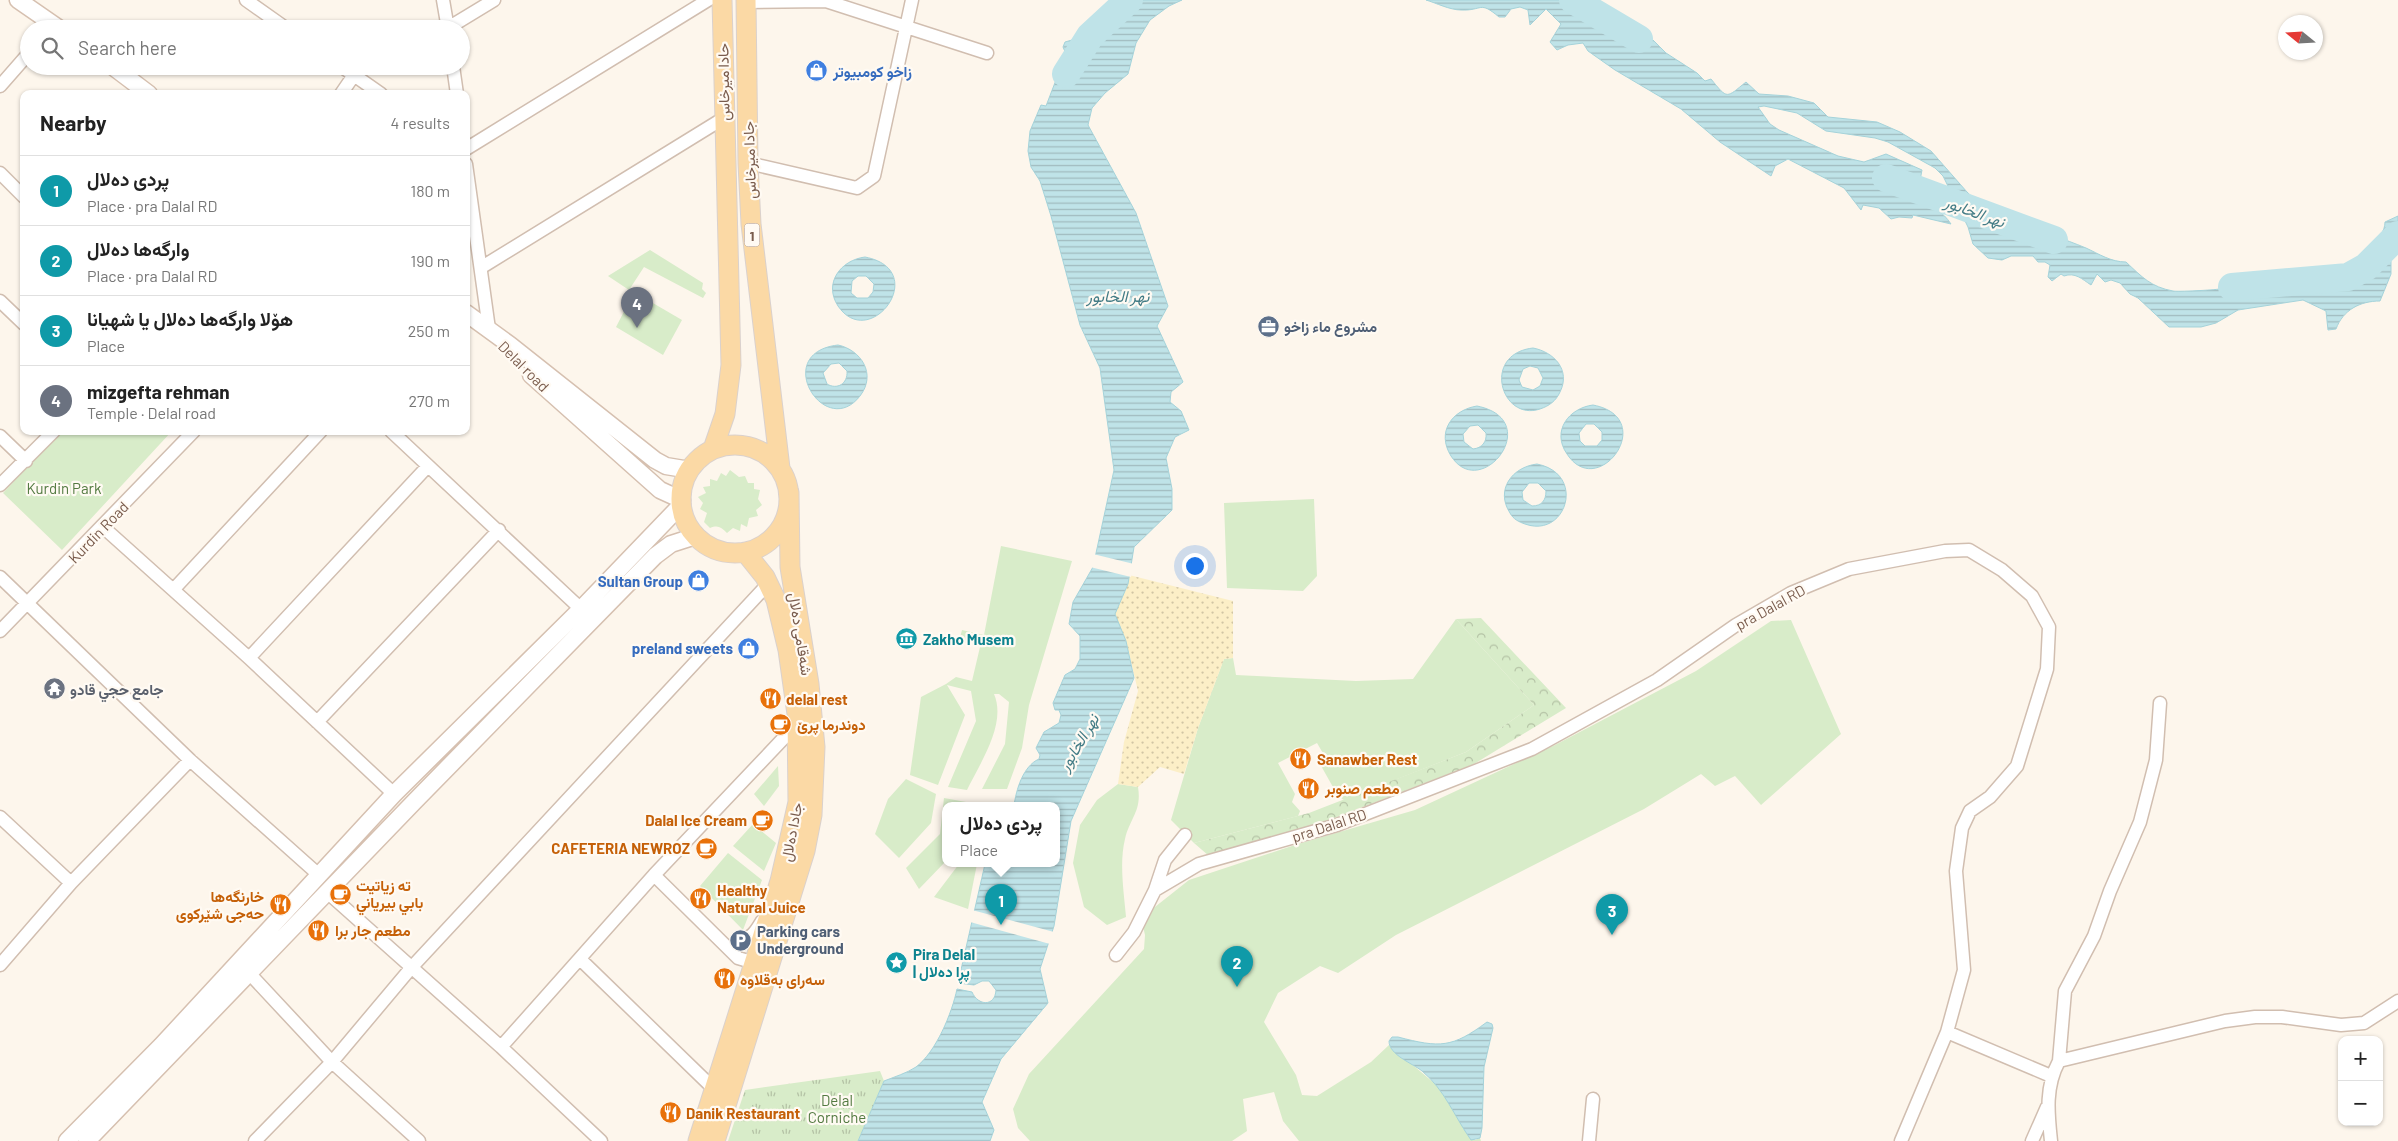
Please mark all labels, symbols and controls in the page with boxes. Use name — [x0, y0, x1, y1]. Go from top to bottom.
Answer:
north arrow — [2278, 15, 2323, 60]
search box — [20, 20, 470, 75]
icon: search — [38, 34, 66, 62]
text: Search here — [78, 36, 177, 59]
street label: حادا ميرخاس — [713, 43, 735, 121]
shop icon: زاخو كومبيوتر — [805, 59, 829, 83]
place label: زاخو كومبيوتر — [832, 62, 912, 81]
text: Nearby — [40, 110, 106, 135]
text: 4 results — [390, 113, 450, 132]
street label: جادا ميرخاس — [739, 121, 761, 199]
text: پردی دەلال — [87, 167, 169, 190]
text: 1 — [53, 181, 59, 200]
text: 180 m — [411, 181, 450, 200]
water label: نهر الخابور — [1941, 191, 2009, 233]
text: Place · pra Dalal RD — [87, 196, 217, 215]
road number: 1 — [744, 224, 760, 246]
text: وارگەها دەلال — [87, 237, 190, 260]
text: 2 — [52, 251, 60, 270]
text: 190 m — [411, 251, 450, 270]
text: Place · pra Dalal RD — [87, 266, 217, 285]
water label: نهر الخابور — [1086, 286, 1151, 307]
pin: 4 — [621, 287, 653, 328]
text: هۆلا وارگەها دەلال یا شهیانا — [87, 307, 293, 330]
office icon: مشروع ماء زاخو — [1256, 314, 1280, 338]
place label: مشروع ماء زاخو — [1284, 317, 1377, 337]
text: 3 — [52, 321, 60, 340]
text: 250 m — [408, 321, 450, 340]
text: Place — [87, 336, 125, 355]
street label: Delal road — [495, 337, 553, 395]
text: mizgefta rehman — [87, 380, 230, 403]
text: 4 — [51, 391, 61, 410]
text: 270 m — [408, 391, 450, 410]
text: Temple · Delal road — [87, 403, 216, 422]
park label: Kurdin Park — [26, 479, 102, 497]
street label: Kurdin Road — [64, 497, 132, 567]
your location — [1182, 553, 1208, 579]
shop icon: Sultan Group — [687, 569, 711, 593]
place label: Sultan Group — [598, 572, 683, 590]
street label: pra Dalal RD — [1732, 580, 1808, 634]
street label: شەقامی دەلال — [784, 591, 816, 677]
museum icon: Zakho Musem — [895, 627, 919, 651]
place label: Zakho Musem — [923, 630, 1014, 648]
shop icon: preland sweets — [737, 636, 761, 660]
place label: preland sweets — [632, 639, 733, 657]
temple icon: جامع حجي قادو — [42, 677, 66, 701]
place label: جامع حجي قادو — [70, 680, 164, 703]
restaurant icon: delal rest — [758, 687, 782, 711]
place label: delal rest — [786, 690, 848, 708]
water label: نهر الخابور — [1053, 709, 1105, 776]
cafe icon: دوندرما پرێ — [769, 712, 793, 736]
place label: دوندرما پرێ — [797, 715, 866, 735]
restaurant icon: Sanawber Rest — [1289, 747, 1313, 771]
place label: Sanawber Rest — [1317, 750, 1418, 768]
restaurant icon: مطعم صنوبر — [1297, 776, 1321, 800]
place label: مطعم صنوبر — [1324, 779, 1400, 799]
street label: جادا دەلال — [776, 801, 807, 863]
popup — [942, 802, 1060, 867]
street label: pra Dalal RD — [1289, 805, 1369, 845]
cafe icon: Dalal Ice Cream — [751, 808, 775, 832]
place label: Dalal Ice Cream — [645, 811, 747, 829]
text: پردی دەلال — [960, 811, 1042, 834]
cafe icon: CAFETERIA NEWROZ — [694, 836, 718, 860]
place label: CAFETERIA NEWROZ — [551, 839, 690, 857]
text: Place — [960, 840, 998, 859]
place label: ته زياتيت بابي بيرياني — [356, 876, 423, 916]
place label: Healthy Natural Juice — [717, 881, 806, 916]
cafe icon: ته زياتيت بابي بيرياني — [328, 882, 352, 906]
pin: 1 — [985, 884, 1017, 925]
place label: خارنگەها حەجى شێركوى — [176, 887, 264, 923]
restaurant icon: Healthy Natural Juice — [689, 887, 713, 911]
restaurant icon: خارنگەها حەجى شێركوى — [268, 893, 292, 917]
pin: 3 — [1596, 894, 1628, 935]
restaurant icon: مطعم جار برا — [307, 918, 331, 942]
place label: مطعم جار برا — [335, 921, 411, 941]
place label: Parking cars Underground — [757, 922, 844, 957]
parking icon: Parking cars Underground — [729, 928, 753, 952]
place label: Pira Delal | پڕا دەلال — [913, 945, 975, 984]
pin: 2 — [1221, 946, 1253, 987]
place icon: Pira Delal | پڕا دەلال — [885, 951, 909, 975]
restaurant icon: سەراى بەقلاوە — [712, 967, 736, 991]
place label: سەراى بەقلاوە — [740, 970, 825, 989]
map controls — [2338, 1036, 2383, 1126]
button: + — [2338, 1036, 2383, 1081]
button: − — [2338, 1081, 2383, 1126]
park label: Delal Corniche — [808, 1091, 866, 1126]
restaurant icon: Danik Restaurant — [658, 1101, 682, 1125]
place label: Danik Restaurant — [686, 1104, 800, 1122]

